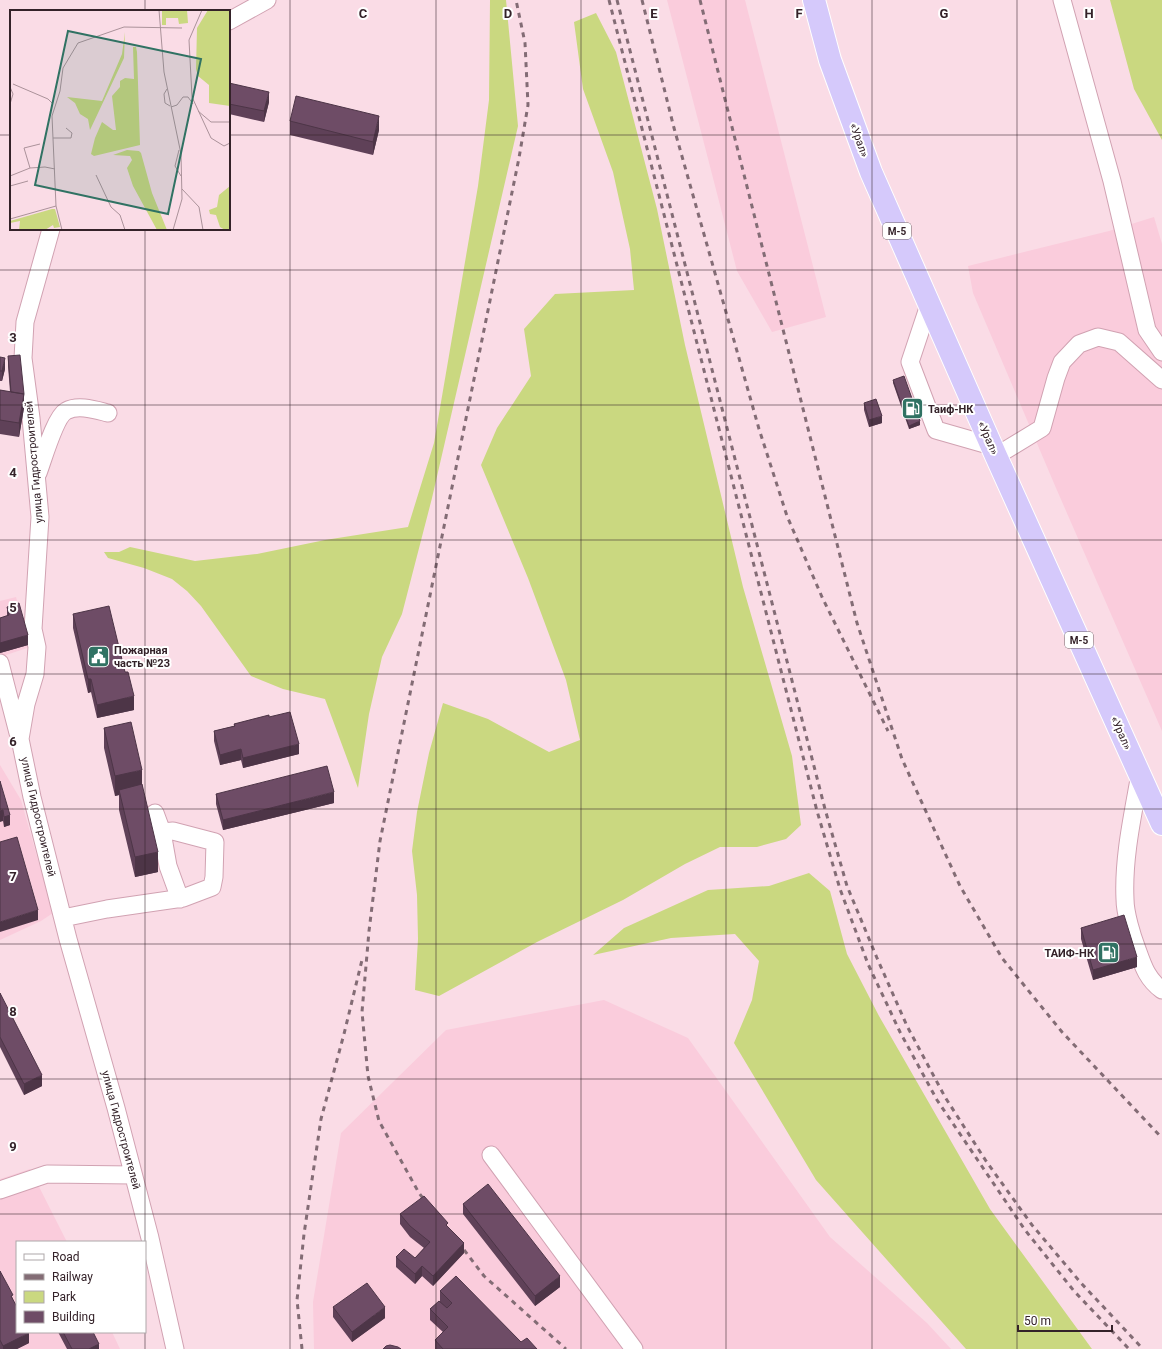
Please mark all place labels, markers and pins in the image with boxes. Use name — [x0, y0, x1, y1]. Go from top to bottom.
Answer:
fuel station icon: Таиф-НК — [900, 396, 926, 422]
place label: Таиф-НК — [928, 403, 974, 416]
public building icon: Пожарная часть №23 — [86, 643, 112, 669]
place label: Пожарная часть №23 — [114, 644, 170, 670]
fuel station icon: ТАИФ-НК — [1096, 940, 1122, 966]
place label: ТАИФ-НК — [1044, 947, 1095, 960]

